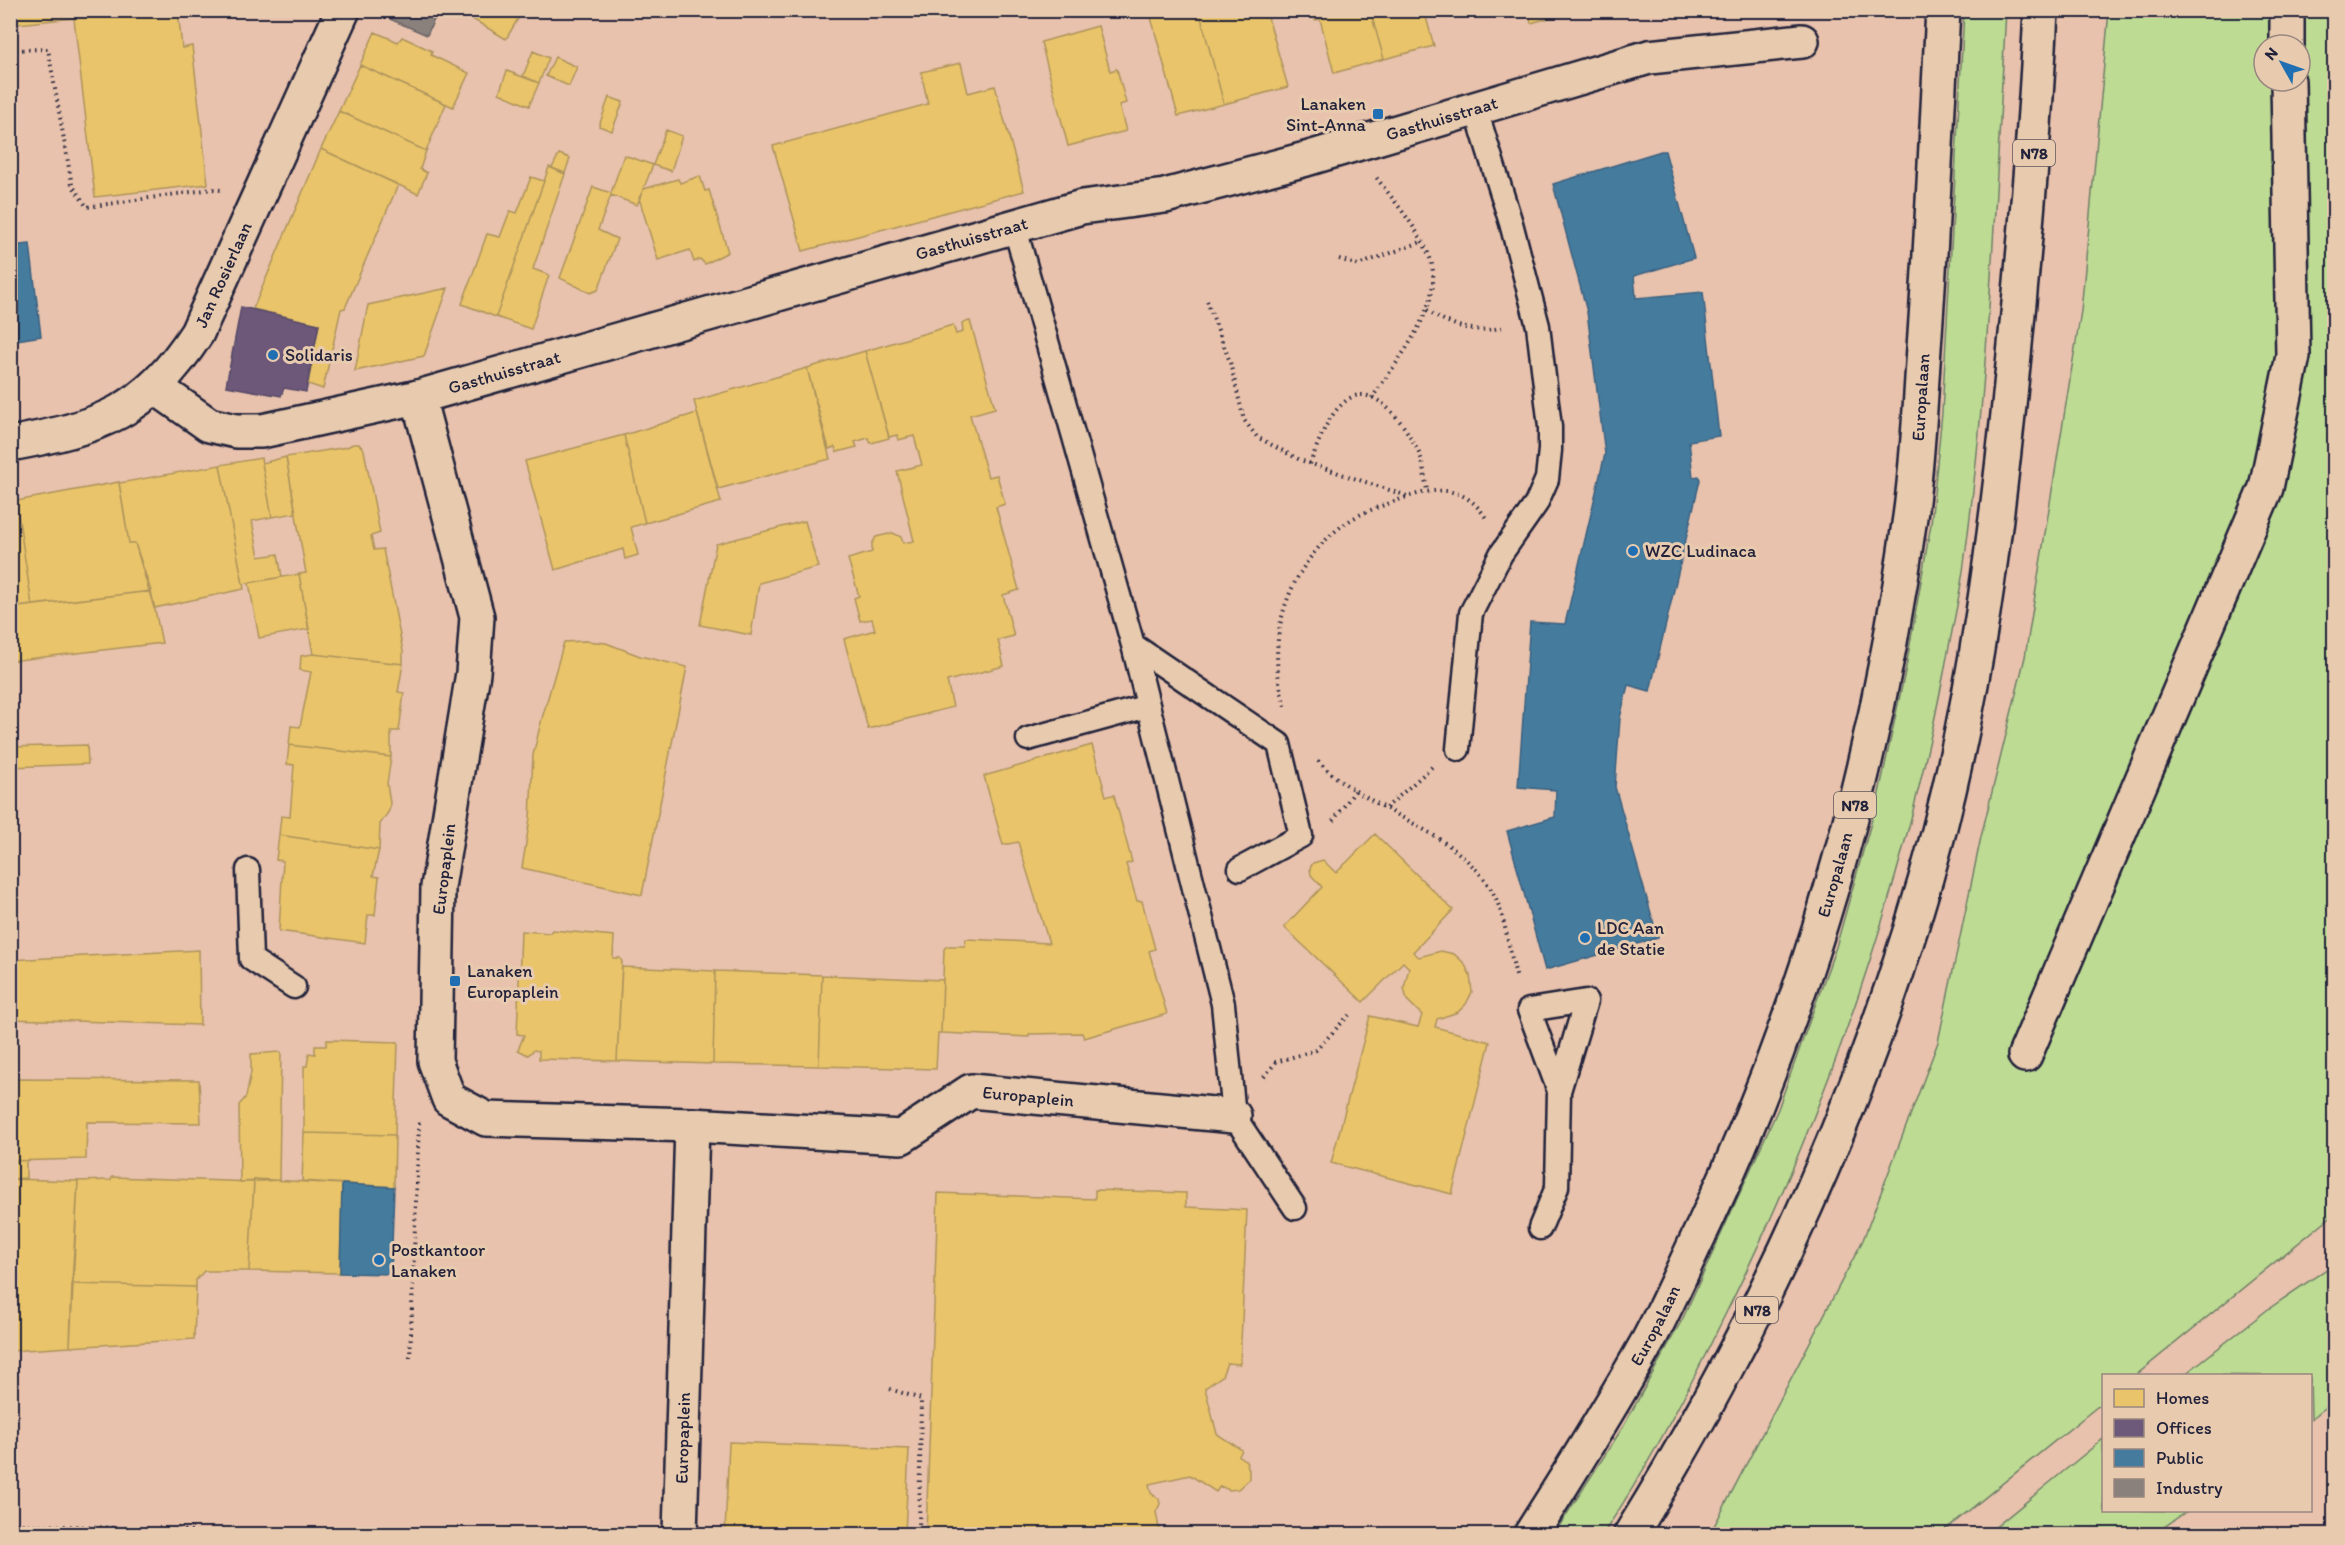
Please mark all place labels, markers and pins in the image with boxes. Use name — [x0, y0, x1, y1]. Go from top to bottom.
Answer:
place label: Lanaken Sint-Anna — [1286, 93, 1367, 136]
marker: Lanaken Sint-Anna — [1371, 107, 1385, 121]
place label: Solidaris — [285, 344, 353, 366]
marker: Solidaris — [266, 348, 280, 362]
place label: WZC Ludinaca — [1645, 540, 1757, 562]
marker: WZC Ludinaca — [1626, 544, 1640, 558]
place label: LDC Aan de Statie — [1597, 917, 1665, 960]
marker: LDC Aan de Statie — [1578, 931, 1592, 945]
place label: Lanaken Europaplein — [467, 960, 559, 1003]
marker: Lanaken Europaplein — [448, 974, 462, 988]
place label: Postkantoor Lanaken — [391, 1239, 486, 1282]
marker: Postkantoor Lanaken — [372, 1253, 386, 1267]

